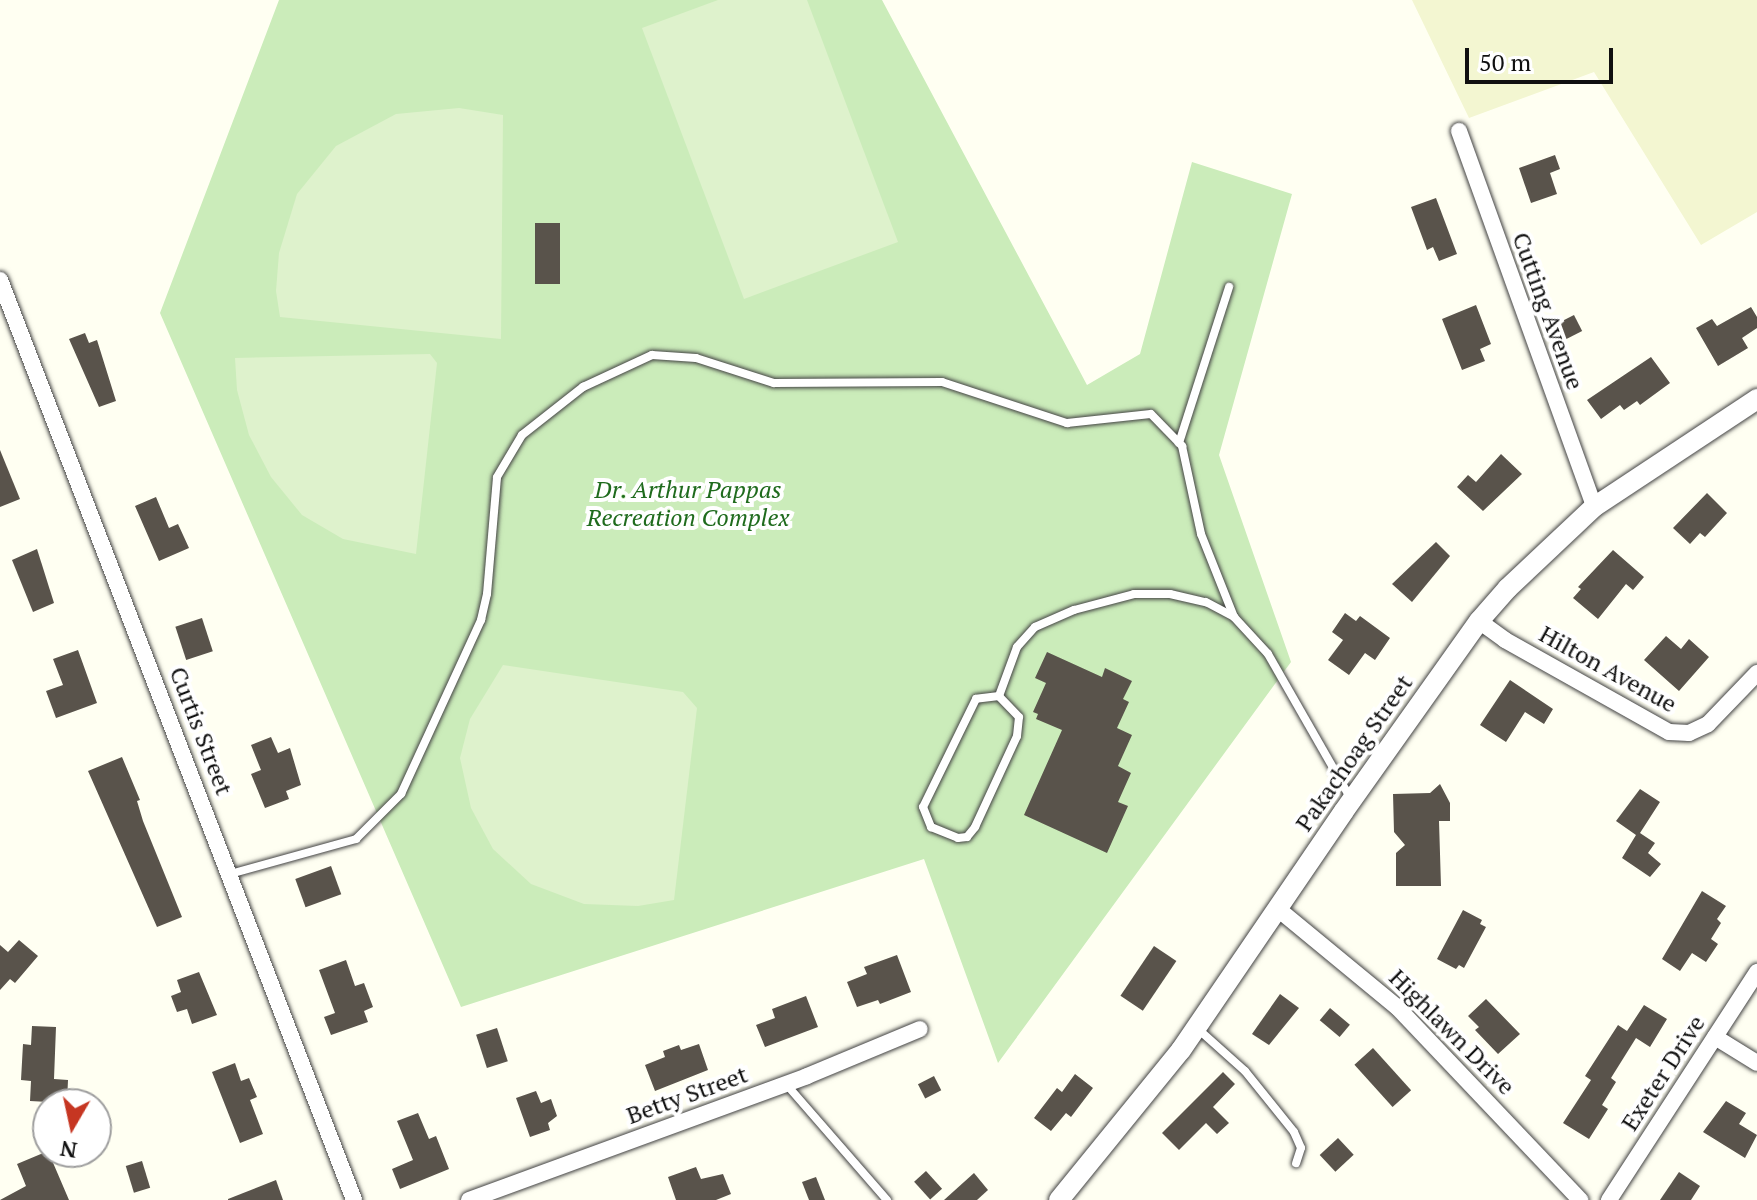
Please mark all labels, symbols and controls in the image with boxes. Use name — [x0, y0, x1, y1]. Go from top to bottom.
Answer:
scale bar — [1469, 32, 1617, 82]
text: 50 m — [1479, 46, 1531, 78]
street label: Cutting Avenue — [1506, 228, 1590, 394]
park label: Dr. Arthur Pappas Recreation Complex — [587, 476, 789, 532]
street label: Hilton Avenue — [1534, 619, 1682, 719]
street label: Curtis Street — [163, 663, 239, 799]
street label: Pakachoag Street — [1289, 669, 1419, 837]
street label: Highlawn Drive — [1383, 963, 1521, 1101]
street label: Exeter Drive — [1615, 1010, 1711, 1136]
street label: Betty Street — [623, 1060, 751, 1130]
north arrow — [32, 1088, 112, 1168]
text: N — [58, 1135, 79, 1166]

